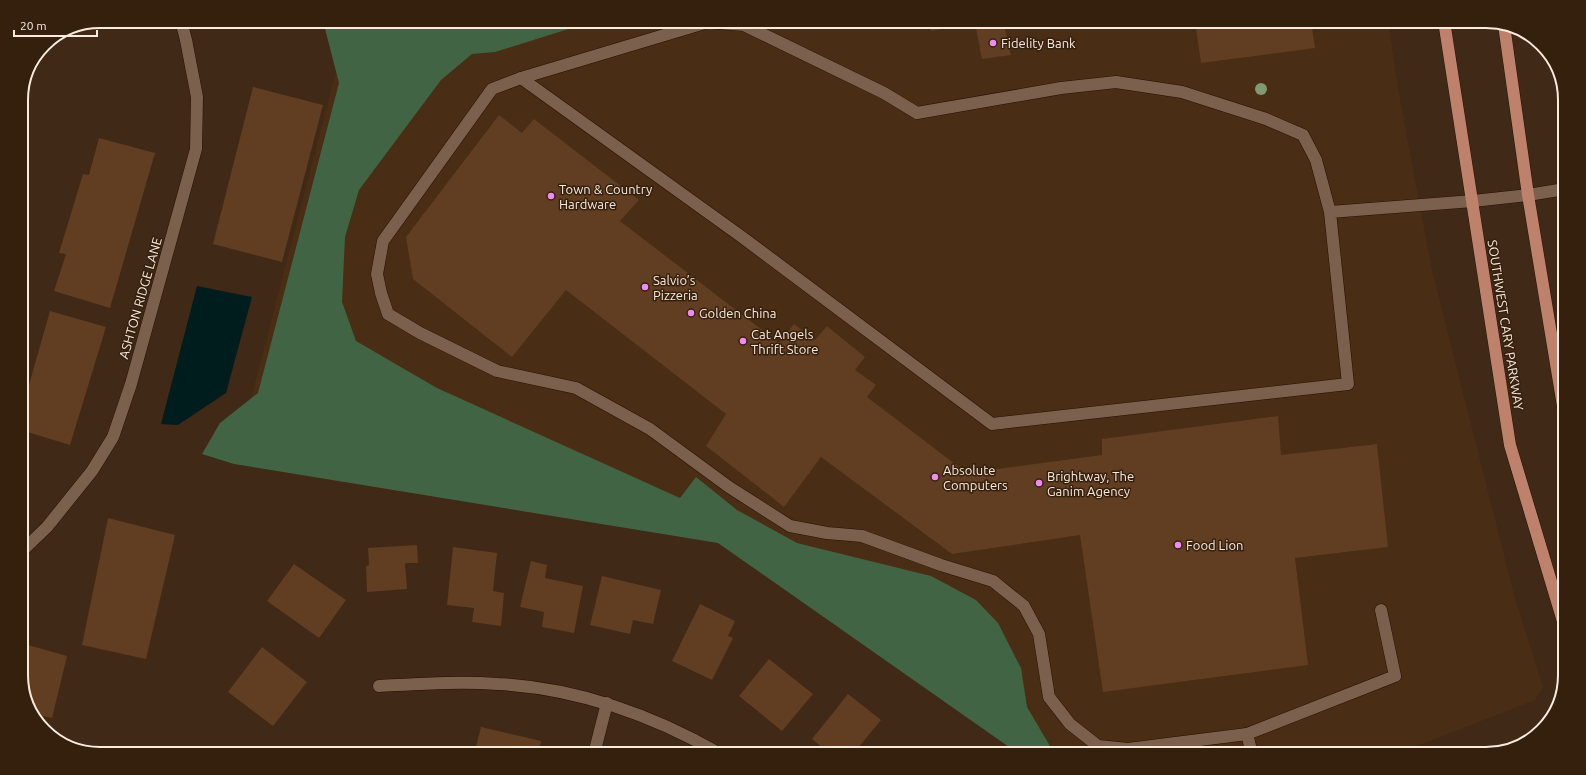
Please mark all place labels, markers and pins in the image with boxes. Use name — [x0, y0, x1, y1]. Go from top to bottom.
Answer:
place label: Fidelity Bank — [1001, 36, 1076, 50]
marker: Fidelity Bank — [988, 38, 998, 48]
place label: Town & Country Hardware — [559, 182, 652, 211]
marker: Town & Country Hardware — [546, 191, 556, 201]
place label: Salvio’s Pizzeria — [653, 273, 698, 302]
marker: Salvio’s Pizzeria — [640, 282, 650, 292]
place label: Golden China — [699, 306, 776, 320]
marker: Golden China — [686, 308, 696, 318]
place label: Cat Angels Thrift Store — [751, 327, 818, 356]
marker: Cat Angels Thrift Store — [738, 336, 748, 346]
place label: Absolute Computers — [943, 463, 1008, 492]
place label: Brightway, The Ganim Agency — [1047, 469, 1134, 498]
marker: Absolute Computers — [930, 472, 940, 482]
marker: Brightway, The Ganim Agency — [1034, 478, 1044, 488]
place label: Food Lion — [1186, 538, 1243, 552]
marker: Food Lion — [1173, 540, 1183, 550]

